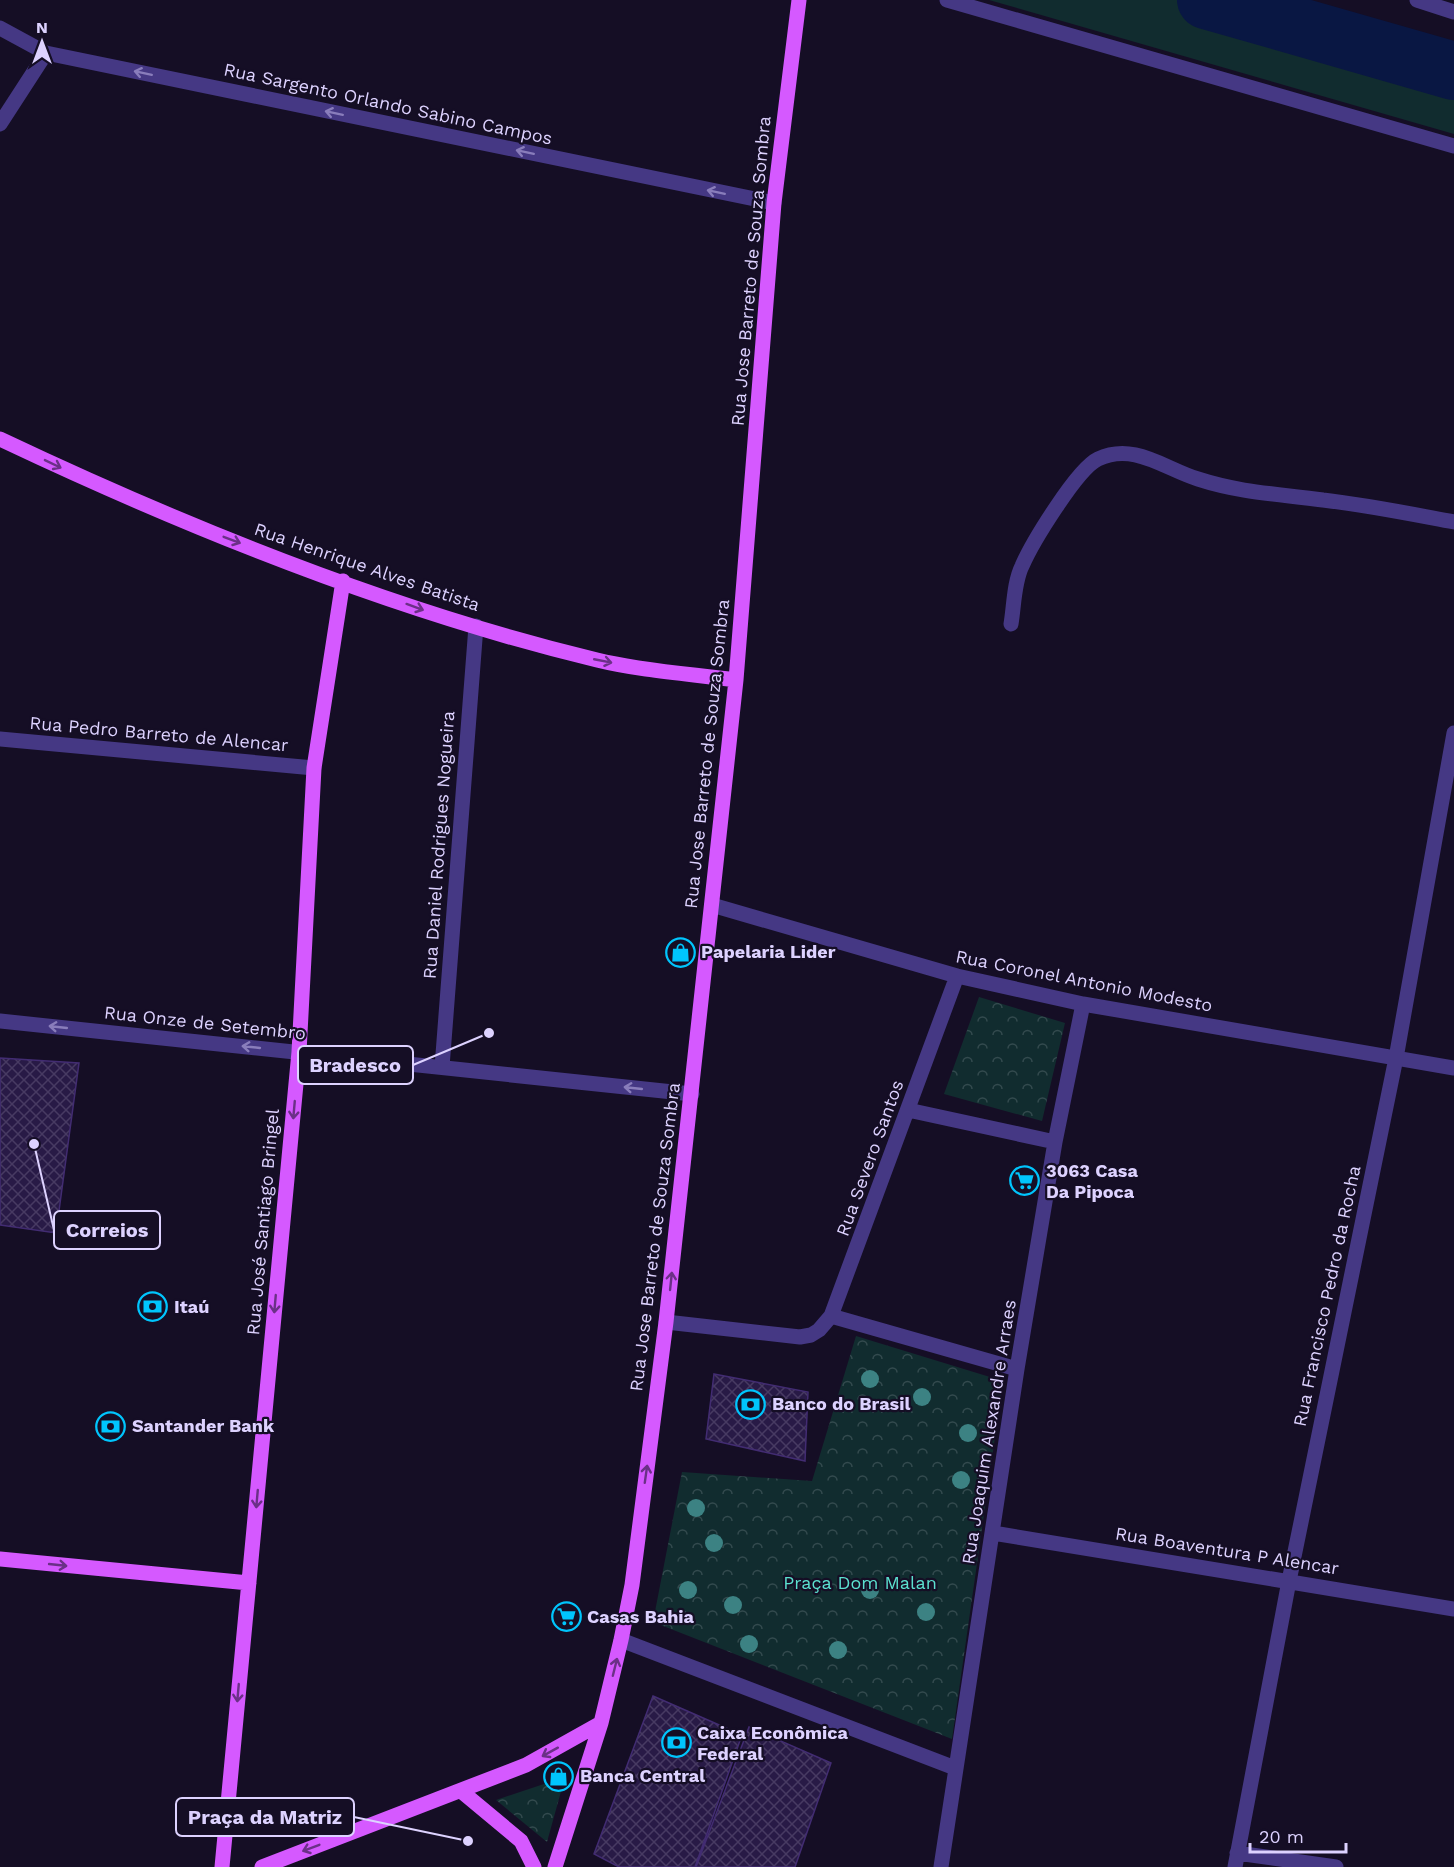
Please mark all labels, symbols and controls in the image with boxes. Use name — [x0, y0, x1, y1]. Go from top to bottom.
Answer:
north arrow — [12, 12, 72, 72]
text: N — [36, 18, 48, 37]
street label: Rua Sargento Orlando Sabino Campos — [222, 58, 554, 149]
one-way arrow — [134, 67, 153, 79]
one-way arrow — [325, 107, 345, 118]
street label: Rua Jose Barreto de Souza Sombra — [726, 115, 775, 427]
one-way arrow — [516, 146, 536, 157]
one-way arrow — [707, 185, 726, 197]
one-way arrow — [43, 458, 61, 470]
street label: Rua Henrique Alves Batista — [252, 518, 483, 615]
one-way arrow — [222, 535, 241, 546]
street label: Rua Jose Barreto de Souza Sombra — [680, 598, 733, 910]
one-way arrow — [405, 603, 424, 614]
one-way arrow — [592, 656, 612, 667]
street label: Rua Daniel Rodrigues Nogueira — [419, 710, 458, 980]
street label: Rua Pedro Barreto de Alencar — [29, 712, 289, 755]
shop icon: Papelaria Lider — [664, 936, 696, 968]
place label: Papelaria Lider — [701, 941, 836, 962]
street label: Rua Coronel Antonio Modesto — [954, 945, 1214, 1016]
street label: Rua Onze de Setembro — [103, 1001, 307, 1044]
one-way arrow — [48, 1021, 68, 1032]
one-way arrow — [242, 1041, 262, 1052]
callout: Bradesco — [298, 1046, 413, 1084]
text: Bradesco — [309, 1053, 401, 1077]
street label: Rua Severo Santos — [832, 1077, 908, 1239]
street label: Rua Jose Barreto de Souza Sombra — [625, 1081, 684, 1393]
one-way arrow — [624, 1082, 644, 1093]
one-way arrow — [288, 1100, 299, 1120]
street label: Rua José Santiago Bringel — [242, 1107, 283, 1336]
place label: 3063 Casa Da Pipoca — [1046, 1160, 1138, 1202]
street label: Rua Francisco Pedro da Rocha — [1289, 1163, 1364, 1428]
supermarket icon: 3063 Casa Da Pipoca — [1009, 1165, 1041, 1197]
callout: Correios — [54, 1211, 160, 1249]
text: Correios — [66, 1218, 149, 1242]
one-way arrow — [666, 1271, 677, 1291]
bank icon: Itaú — [137, 1291, 169, 1323]
one-way arrow — [269, 1294, 280, 1314]
place label: Itaú — [174, 1296, 209, 1317]
street label: Rua Joaquim Alexandre Arraes — [957, 1298, 1020, 1566]
bank icon: Banco do Brasil — [735, 1388, 767, 1420]
place label: Banco do Brasil — [772, 1393, 910, 1414]
bank icon: Santander Bank — [95, 1410, 127, 1442]
place label: Santander Bank — [132, 1415, 275, 1436]
one-way arrow — [641, 1465, 652, 1485]
one-way arrow — [251, 1488, 262, 1508]
street label: Rua Boaventura P Alencar — [1114, 1522, 1340, 1579]
one-way arrow — [48, 1560, 68, 1571]
park label: Praça Dom Malan — [783, 1572, 937, 1593]
supermarket icon: Casas Bahia — [550, 1601, 582, 1633]
place label: Casas Bahia — [587, 1606, 695, 1627]
one-way arrow — [609, 1657, 621, 1676]
one-way arrow — [232, 1682, 243, 1702]
place label: Caixa Econômica Federal — [697, 1722, 848, 1764]
bank icon: Caixa Econômica Federal — [660, 1727, 692, 1759]
one-way arrow — [542, 1746, 559, 1758]
shop icon: Banca Central — [543, 1760, 575, 1792]
place label: Banca Central — [580, 1765, 705, 1786]
callout: Praça da Matriz — [176, 1798, 354, 1836]
text: Praça da Matriz — [188, 1805, 342, 1829]
scale bar — [1250, 1816, 1346, 1854]
text: 20 m — [1259, 1826, 1304, 1847]
one-way arrow — [302, 1844, 321, 1855]

